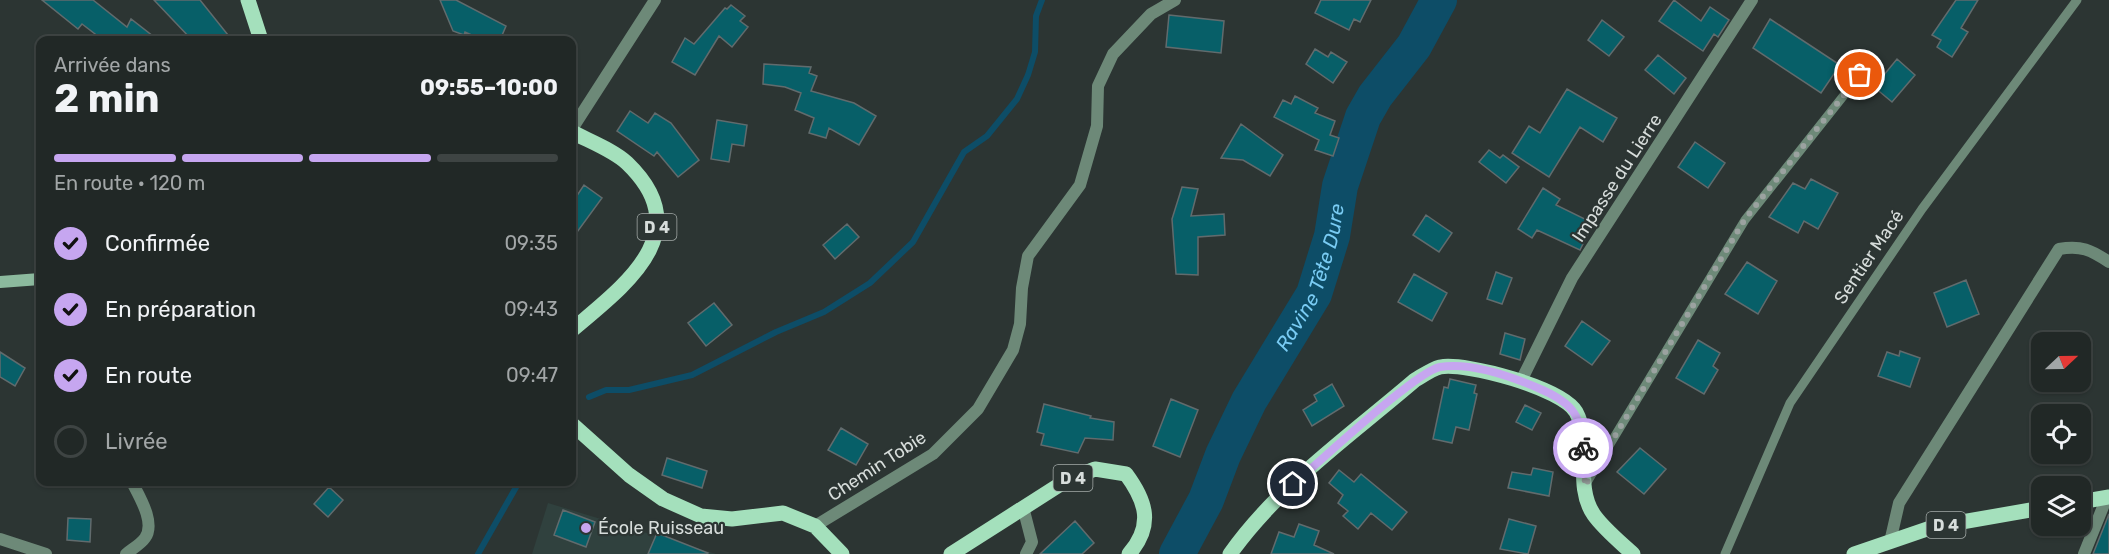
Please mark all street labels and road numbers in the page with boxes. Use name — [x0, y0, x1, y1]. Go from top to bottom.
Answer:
street label: Impasse du Lierre — [1567, 110, 1667, 246]
street label: Sentier Macé — [1830, 206, 1908, 308]
road number: D 4 — [638, 214, 676, 240]
street label: Chemin Tobie — [824, 426, 930, 506]
road number: D 4 — [1054, 465, 1092, 491]
road number: D 4 — [1926, 512, 1966, 538]

